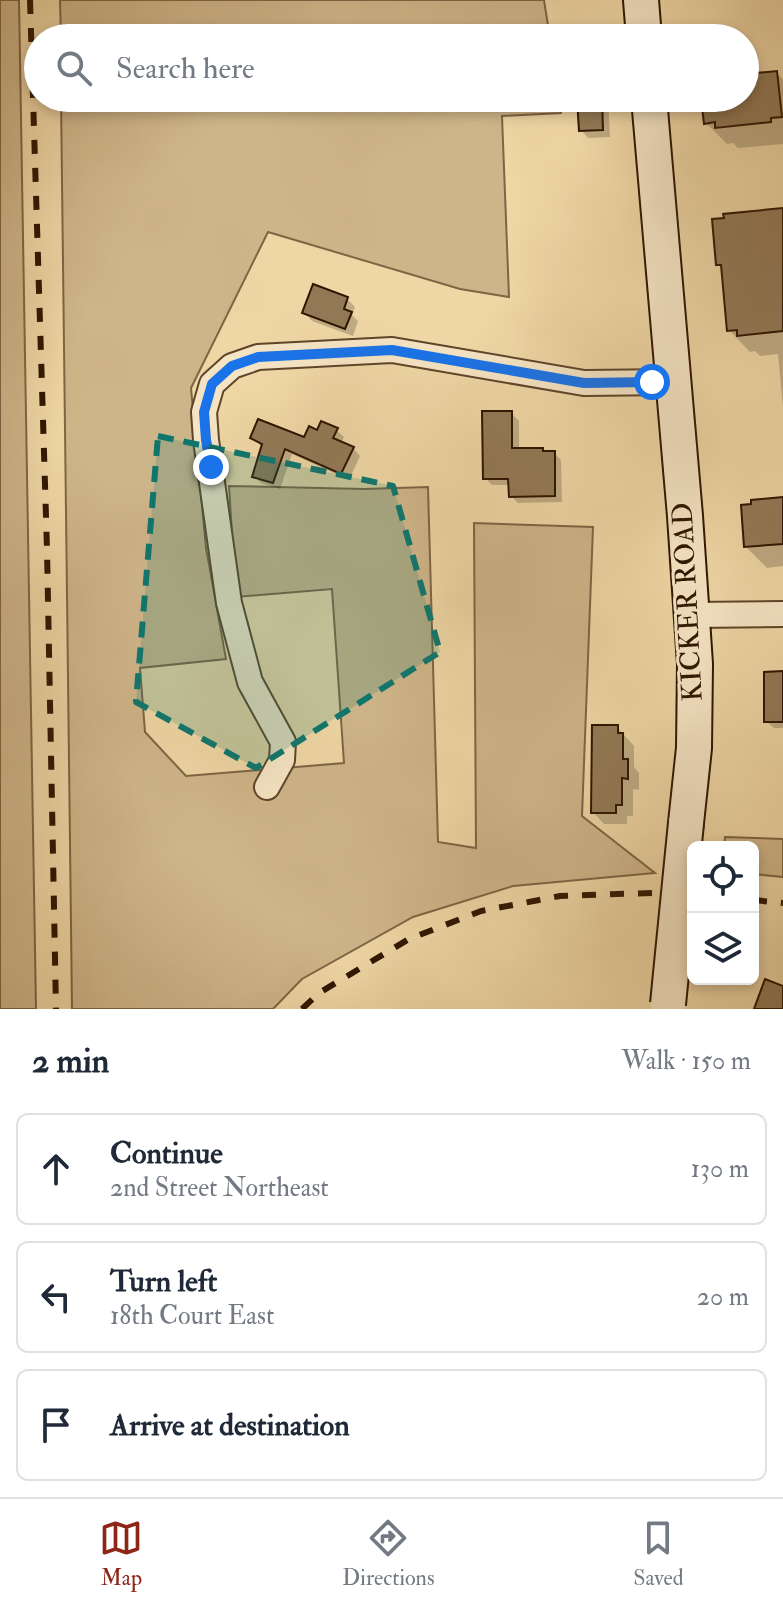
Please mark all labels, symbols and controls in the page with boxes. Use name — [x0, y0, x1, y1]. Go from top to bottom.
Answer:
search box — [24, 24, 759, 112]
icon: search — [52, 46, 96, 90]
text: Search here — [116, 50, 255, 87]
route start — [634, 364, 670, 400]
route end — [193, 449, 229, 485]
street label: KICKER ROAD — [665, 502, 711, 702]
map controls — [687, 841, 759, 985]
button: locate — [687, 841, 759, 913]
button: layers — [687, 913, 759, 985]
text: 2 min — [32, 1040, 109, 1083]
text: Walk · 150 m — [622, 1045, 751, 1077]
text: Continue — [110, 1135, 223, 1172]
icon: ahead — [34, 1147, 78, 1191]
text: 130 m — [691, 1153, 749, 1185]
text: 2nd Street Northeast — [110, 1172, 329, 1204]
text: Turn left — [110, 1263, 217, 1300]
icon: left — [34, 1275, 78, 1319]
text: 20 m — [697, 1281, 749, 1313]
text: 18th Court East — [110, 1300, 274, 1332]
icon: arrive — [34, 1403, 78, 1447]
text: Arrive at destination — [110, 1407, 350, 1444]
tab: Map — [99, 1516, 143, 1592]
tab: Directions — [342, 1516, 435, 1592]
tab: Saved — [633, 1516, 684, 1592]

